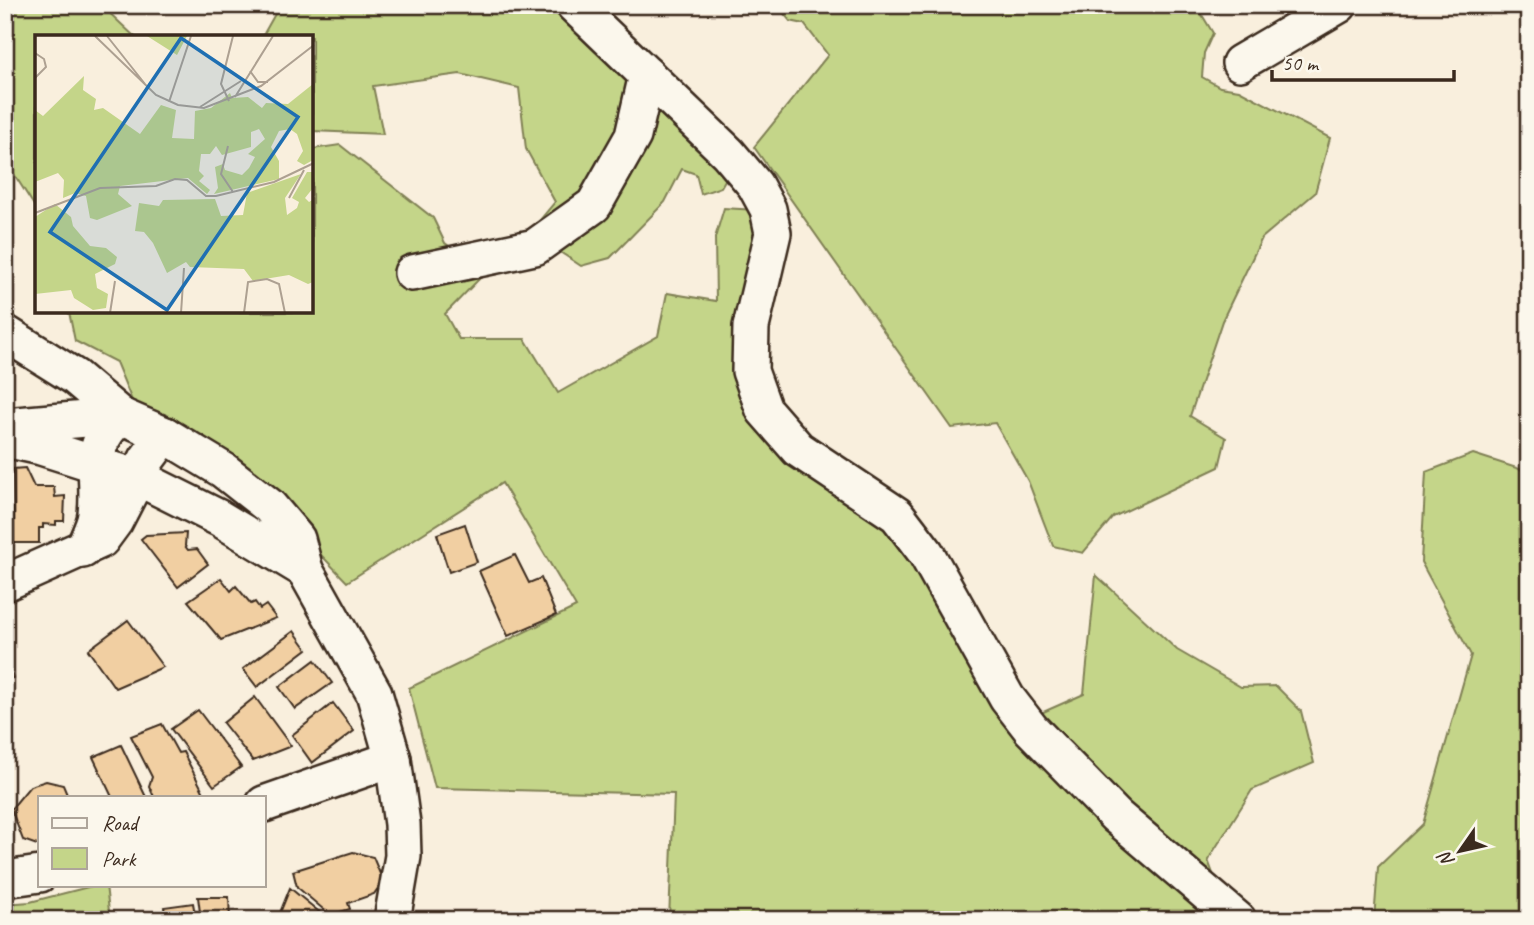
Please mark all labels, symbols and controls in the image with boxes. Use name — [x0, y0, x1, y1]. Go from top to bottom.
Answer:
inset map — [35, 35, 313, 313]
scale bar — [1272, 38, 1454, 82]
text: 50 m — [1282, 50, 1320, 76]
legend — [38, 796, 266, 886]
text: Road — [102, 810, 141, 836]
north arrow — [1426, 816, 1496, 886]
text: Park — [102, 846, 137, 872]
text: N — [1432, 846, 1460, 872]

